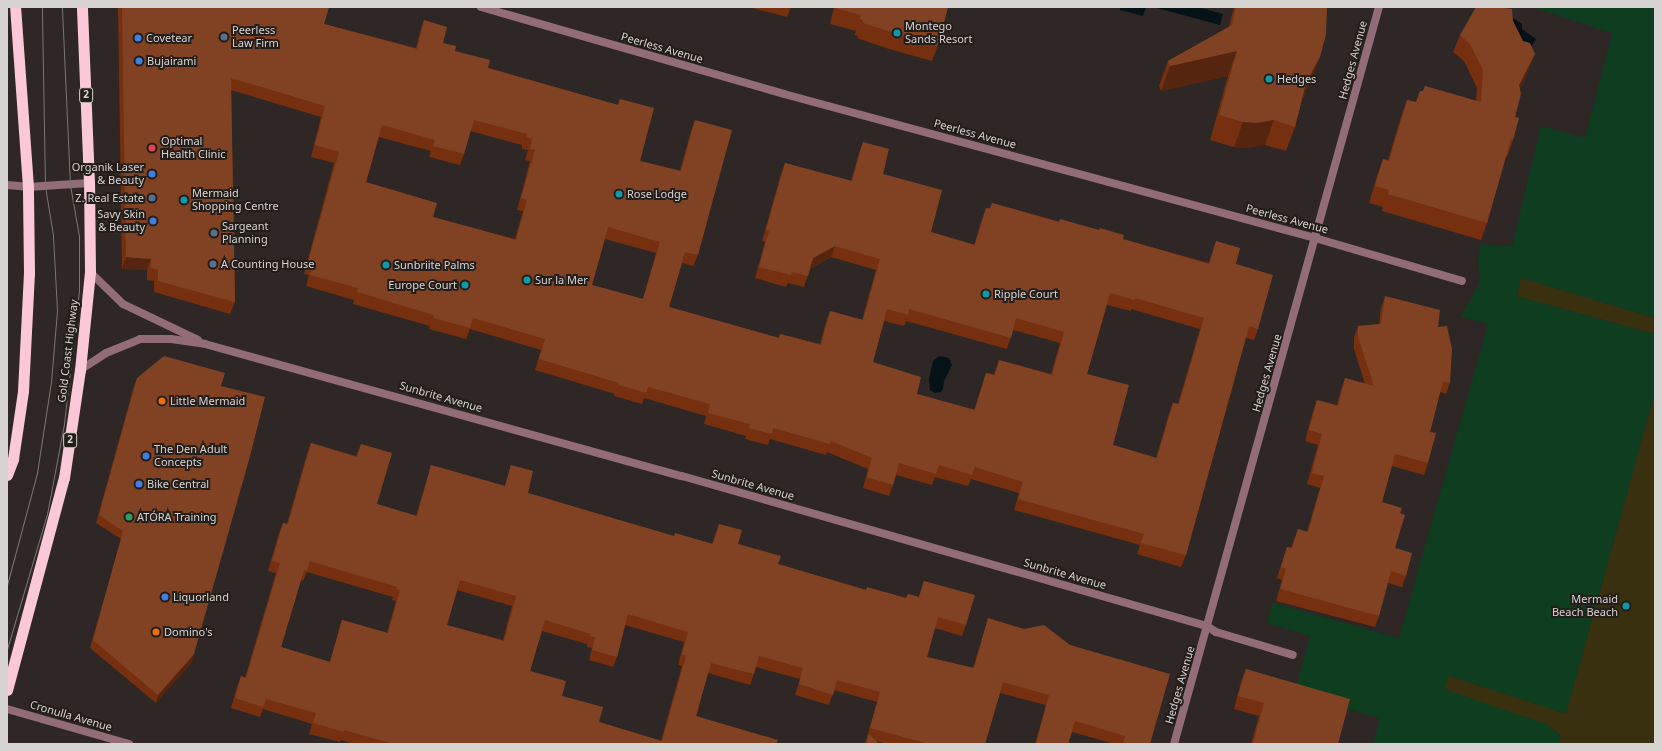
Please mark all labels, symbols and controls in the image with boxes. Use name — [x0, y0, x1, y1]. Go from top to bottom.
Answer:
street label: Hedges Avenue — [1336, 19, 1370, 101]
place label: Montego Sands Resort — [905, 20, 972, 46]
place label: Peerless Law Firm — [232, 24, 279, 50]
marker: Montego Sands Resort — [892, 28, 902, 38]
street label: Peerless Avenue — [619, 30, 705, 66]
place label: Covetear — [146, 31, 192, 45]
marker: Peerless Law Firm — [219, 32, 229, 42]
marker: Covetear — [133, 33, 143, 43]
place label: Bujairami — [147, 54, 196, 68]
marker: Bujairami — [134, 56, 144, 66]
place label: Hedges — [1277, 72, 1316, 86]
marker: Hedges — [1264, 74, 1274, 84]
road number: 2 — [79, 87, 93, 103]
street label: Peerless Avenue — [932, 117, 1018, 151]
place label: Optimal Health Clinic — [161, 135, 226, 161]
marker: Optimal Health Clinic — [146, 142, 158, 154]
place label: Organik Laser & Beauty — [72, 161, 144, 187]
marker: Organik Laser & Beauty — [147, 169, 157, 179]
place label: Mermaid Shopping Centre — [192, 187, 279, 213]
place label: Rose Lodge — [627, 187, 687, 201]
marker: Rose Lodge — [614, 189, 624, 199]
place label: Z. Real Estate — [75, 191, 144, 205]
marker: Z. Real Estate — [147, 193, 157, 203]
marker: Mermaid Shopping Centre — [179, 195, 189, 205]
street label: Peerless Avenue — [1244, 202, 1330, 236]
place label: Savy Skin & Beauty — [97, 208, 145, 234]
marker: Savy Skin & Beauty — [148, 216, 158, 226]
place label: Sargeant Planning — [222, 220, 269, 246]
marker: Sargeant Planning — [209, 228, 219, 238]
place label: A Counting House — [221, 257, 314, 271]
place label: Sunbriite Palms — [394, 258, 475, 272]
marker: A Counting House — [208, 259, 218, 269]
marker: Sunbriite Palms — [381, 260, 391, 270]
place label: Sur la Mer — [535, 273, 588, 287]
marker: Sur la Mer — [522, 275, 532, 285]
place label: Europe Court — [388, 278, 457, 292]
marker: Europe Court — [460, 280, 470, 290]
place label: Ripple Court — [994, 287, 1058, 301]
marker: Ripple Court — [981, 289, 991, 299]
street label: Gold Coast Highway — [55, 299, 81, 403]
street label: Hedges Avenue — [1250, 332, 1284, 414]
street label: Sunbrite Avenue — [398, 379, 484, 415]
place label: Little Mermaid — [170, 394, 245, 408]
marker: Little Mermaid — [157, 396, 167, 406]
road number: 2 — [63, 432, 77, 448]
place label: The Den Adult Concepts — [154, 443, 227, 469]
marker: The Den Adult Concepts — [141, 451, 151, 461]
street label: Sunbrite Avenue — [710, 467, 796, 503]
place label: Bike Central — [147, 477, 209, 491]
marker: Bike Central — [134, 479, 144, 489]
place label: ATÓRA Training — [137, 510, 217, 524]
marker: ATÓRA Training — [124, 512, 134, 522]
street label: Sunbrite Avenue — [1022, 556, 1108, 592]
place label: Liquorland — [173, 590, 229, 604]
marker: Liquorland — [160, 592, 170, 602]
place label: Mermaid Beach Beach — [1552, 593, 1618, 619]
marker: Mermaid Beach Beach — [1621, 601, 1631, 611]
place label: Domino's — [164, 625, 213, 639]
marker: Domino's — [151, 627, 161, 637]
street label: Hedges Avenue — [1163, 644, 1197, 726]
street label: Cronulla Avenue — [28, 698, 114, 734]

